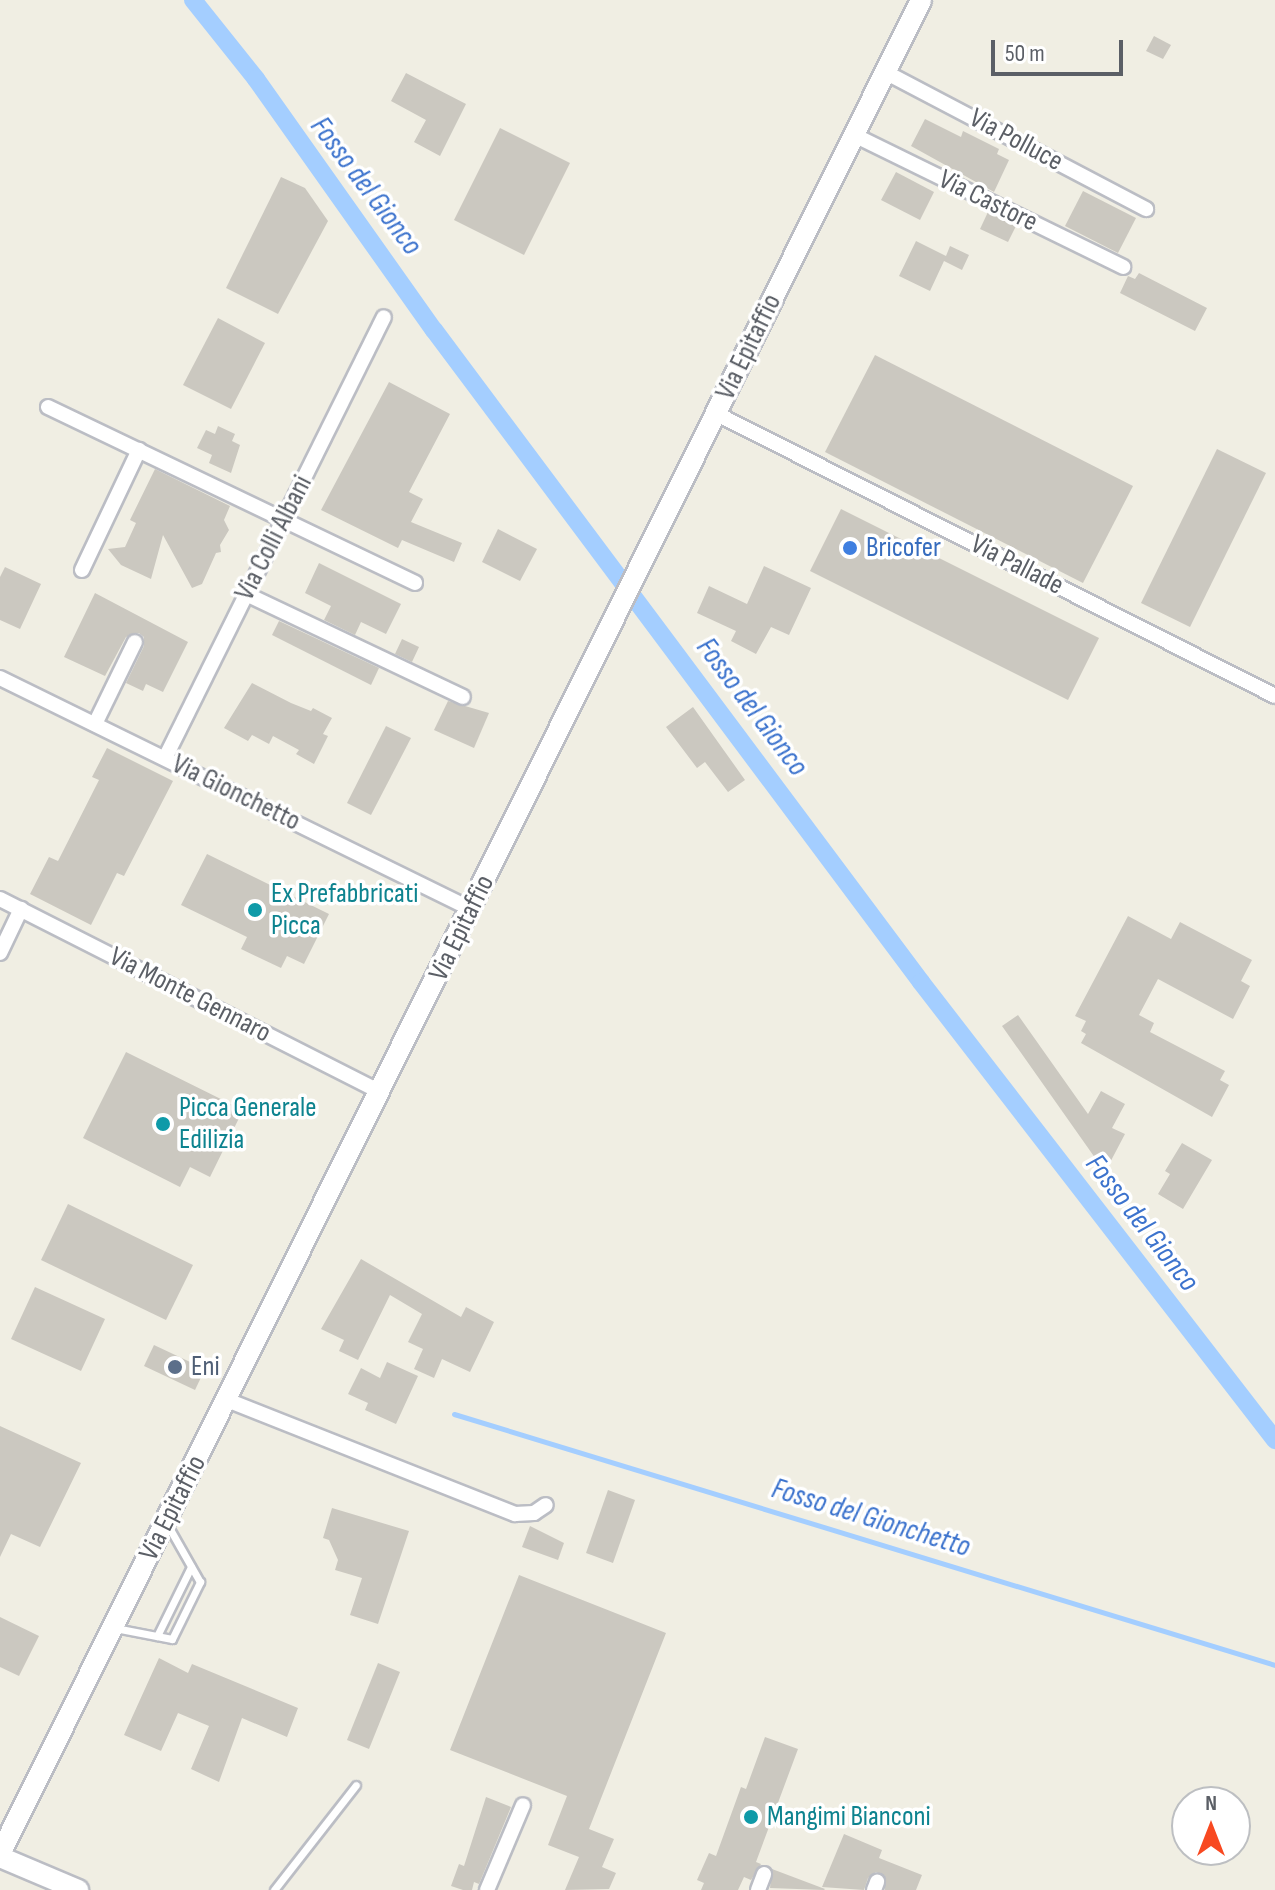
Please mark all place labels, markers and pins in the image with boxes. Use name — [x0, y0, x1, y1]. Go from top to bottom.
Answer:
place label: Bricofer — [866, 531, 941, 565]
marker: Bricofer — [841, 539, 859, 557]
place label: Ex Prefabbricati Picca — [271, 877, 419, 943]
marker: Ex Prefabbricati Picca — [246, 901, 264, 919]
place label: Picca Generale Edilizia — [179, 1091, 317, 1157]
marker: Picca Generale Edilizia — [154, 1115, 172, 1133]
place label: Eni — [191, 1350, 220, 1384]
marker: Eni — [166, 1358, 184, 1376]
place label: Mangimi Bianconi — [767, 1800, 931, 1834]
marker: Mangimi Bianconi — [742, 1808, 760, 1826]

